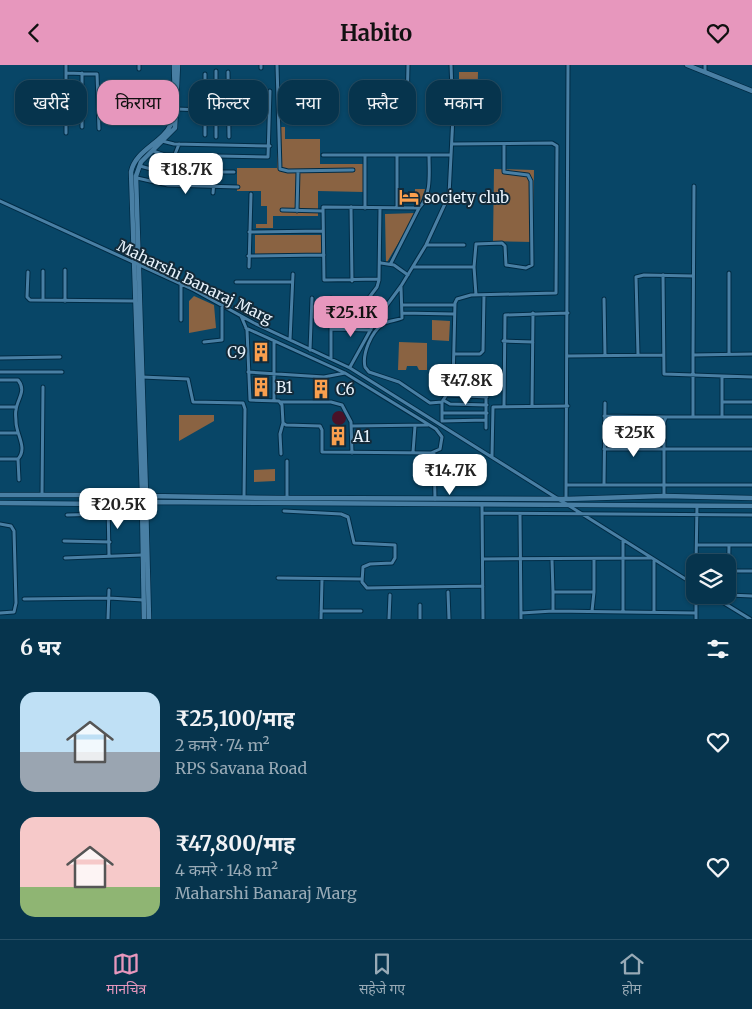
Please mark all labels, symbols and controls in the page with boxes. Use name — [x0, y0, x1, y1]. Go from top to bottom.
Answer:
icon: back — [20, 19, 48, 47]
text: Habito — [340, 19, 412, 47]
icon: heart — [704, 19, 732, 47]
chip: खरीदें — [15, 80, 87, 125]
chip: किराया — [97, 80, 179, 125]
chip: फ़िल्टर — [189, 80, 268, 125]
chip: नया — [278, 80, 339, 125]
chip: फ़्लैट — [349, 80, 416, 125]
chip: मकान — [426, 80, 501, 125]
pin: ₹18.7K — [145, 153, 227, 195]
text: ₹18.7K — [160, 159, 212, 179]
hotel icon: society club — [398, 186, 420, 208]
place label: society club — [424, 188, 509, 207]
street label: Maharshi Banaraj Marg — [114, 236, 276, 328]
pin: ₹25.1K — [310, 295, 392, 338]
text: ₹25.1K — [325, 302, 377, 322]
building icon: C9 — [250, 341, 272, 363]
place label: C9 — [227, 343, 246, 362]
pin: ₹47.8K — [425, 363, 507, 406]
text: ₹47.8K — [440, 370, 492, 390]
building icon: B1 — [250, 376, 272, 398]
place label: B1 — [276, 378, 293, 397]
building icon: C6 — [310, 378, 332, 400]
place label: C6 — [336, 380, 355, 399]
pin: ₹25K — [604, 415, 664, 458]
text: ₹25K — [613, 422, 655, 442]
building icon: A1 — [327, 425, 349, 447]
place label: A1 — [352, 427, 370, 446]
pin: ₹14.7K — [409, 453, 491, 496]
text: ₹14.7K — [424, 460, 476, 480]
pin: ₹20.5K — [77, 487, 159, 530]
text: ₹20.5K — [90, 494, 146, 514]
map controls — [686, 554, 736, 604]
button: layers — [686, 554, 736, 604]
text: 6 घर — [20, 634, 61, 661]
icon: filters — [704, 635, 732, 663]
text: ₹25,100/माह — [175, 705, 295, 732]
icon: home — [60, 712, 120, 772]
icon: heart — [704, 728, 732, 756]
text: 2 कमरे · 74 m² — [175, 735, 269, 755]
text: RPS Savana Road — [175, 758, 307, 778]
text: ₹47,800/माह — [175, 830, 295, 857]
icon: home — [60, 837, 120, 897]
icon: heart — [704, 853, 732, 881]
text: 4 कमरे · 148 m² — [175, 860, 278, 880]
text: Maharshi Banaraj Marg — [175, 883, 357, 903]
tab: मानचित्र — [106, 950, 146, 1000]
tab: सहेजे गए — [359, 950, 405, 1000]
tab: होम — [618, 950, 646, 1000]

